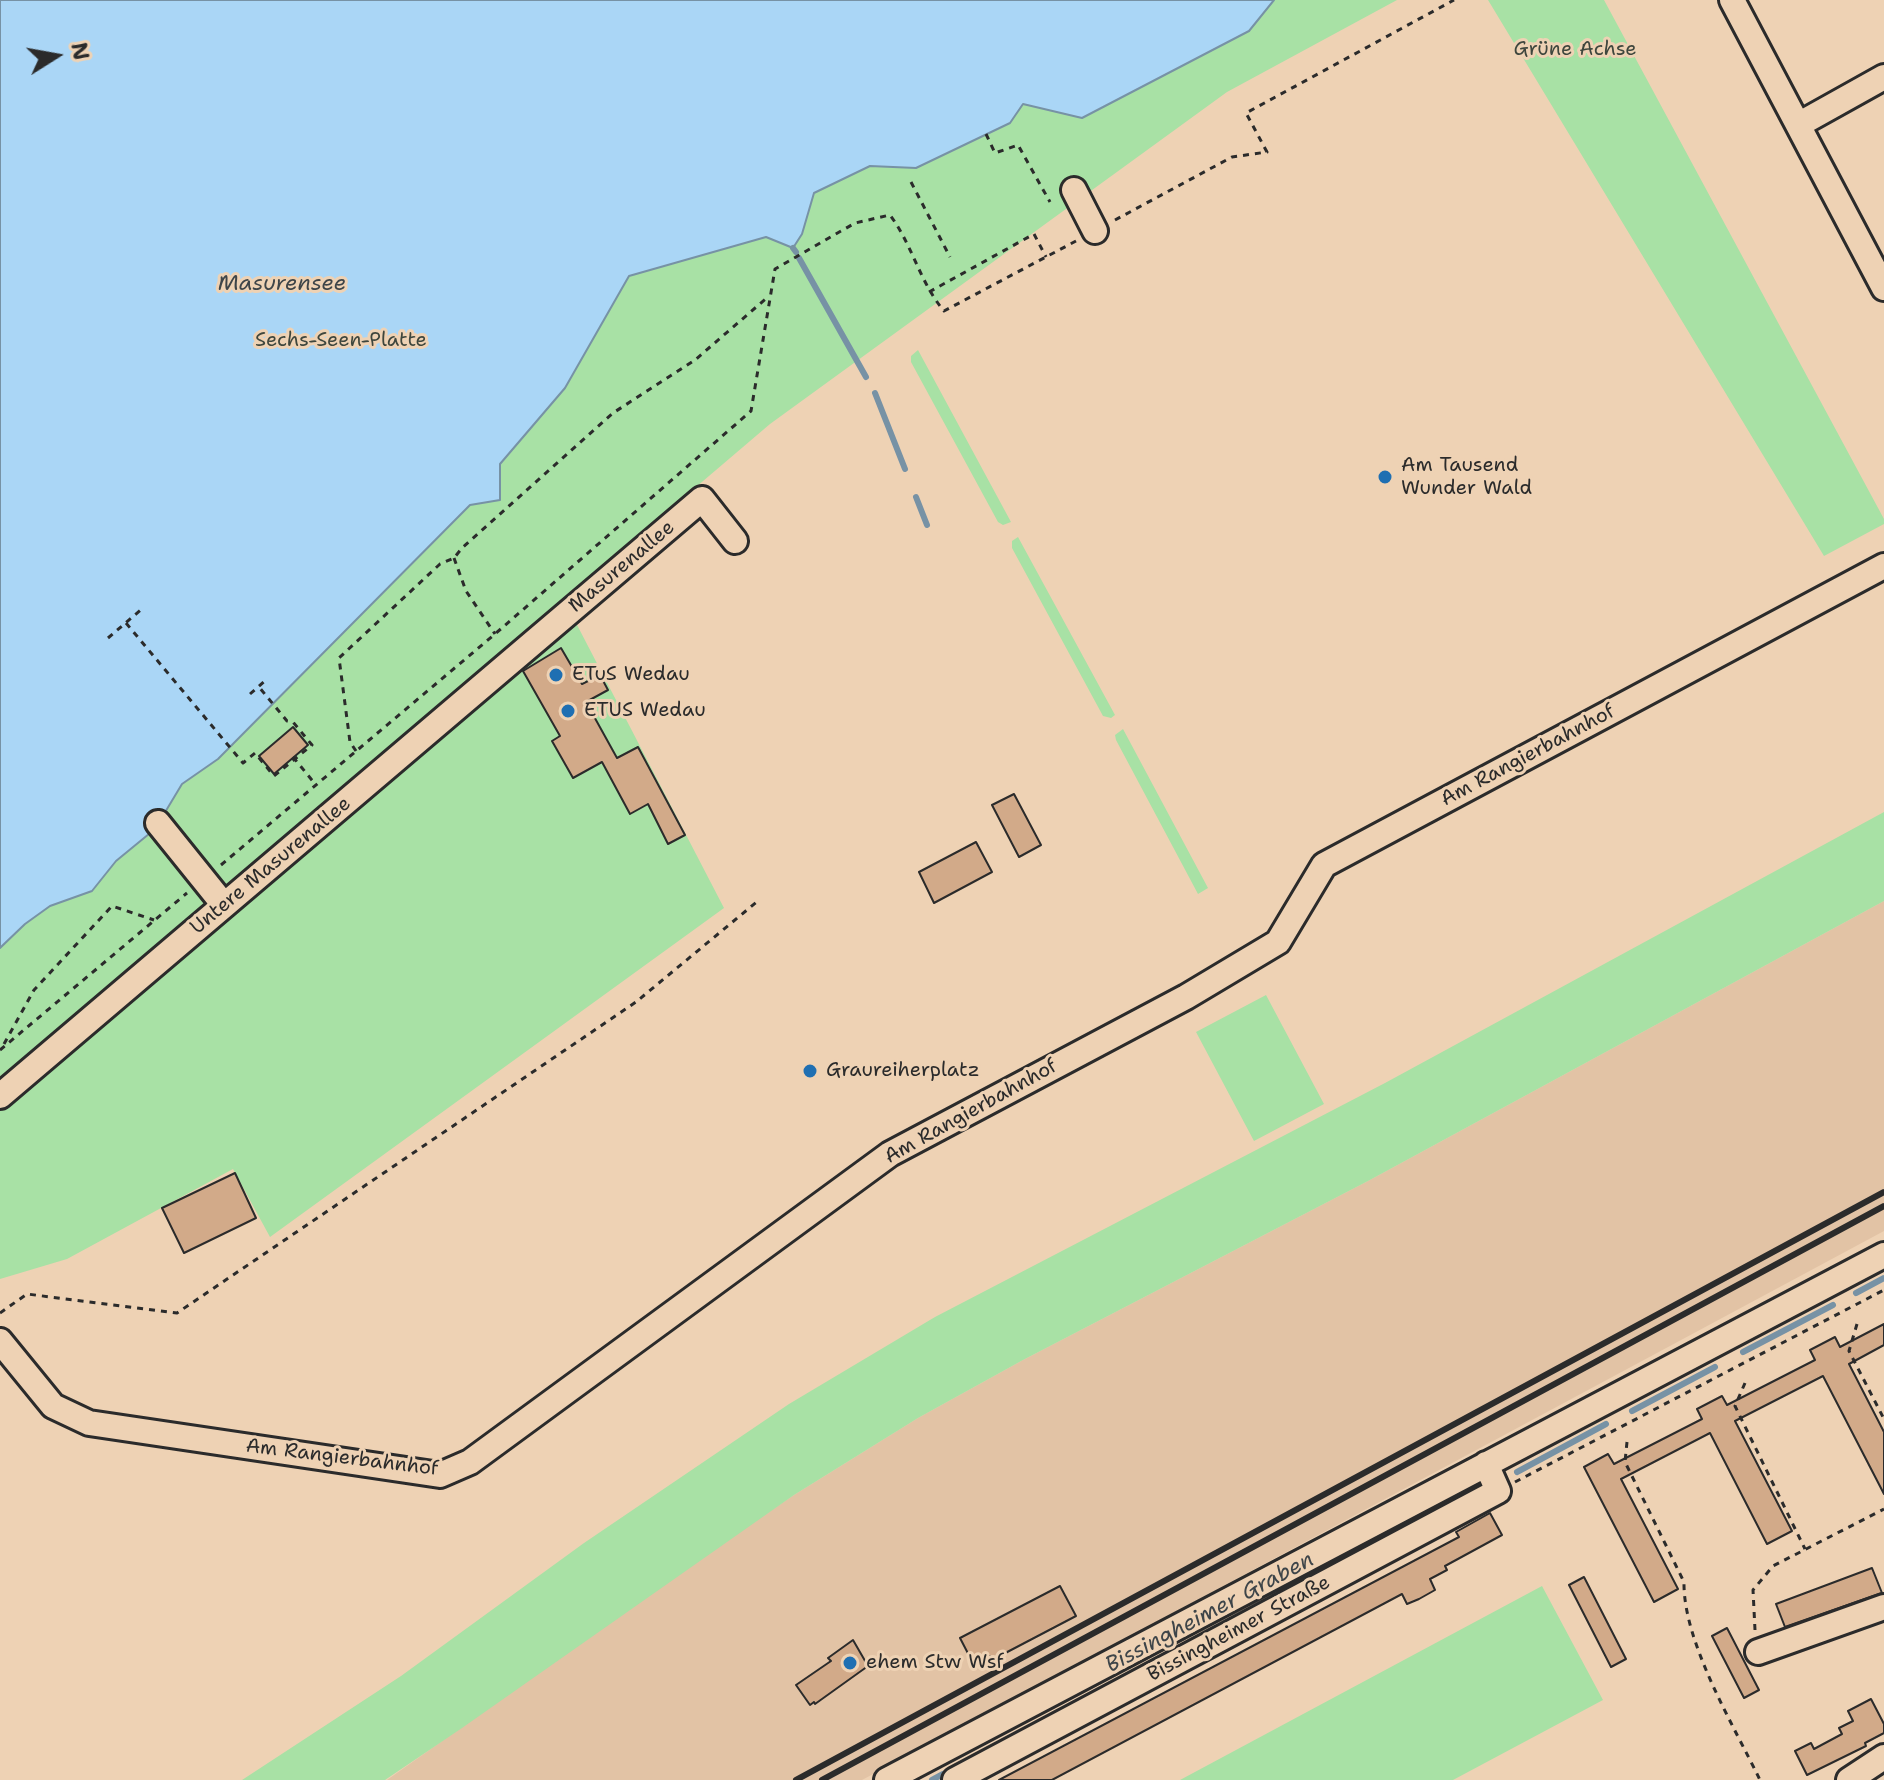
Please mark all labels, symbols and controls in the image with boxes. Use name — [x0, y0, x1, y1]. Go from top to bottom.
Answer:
north arrow — [16, 16, 96, 96]
park label: Grüne Achse — [1513, 38, 1637, 62]
text: N — [64, 40, 96, 63]
water label: Masurensee — [218, 271, 346, 297]
park label: Sechs-Seen-Platte — [255, 329, 427, 353]
place label: Am Tausend Wunder Wald — [1401, 454, 1532, 501]
marker: Am Tausend Wunder Wald — [1376, 468, 1394, 486]
street label: Masurenallee — [564, 516, 680, 618]
place label: ETuS Wedau — [572, 663, 690, 687]
marker: ETuS Wedau — [547, 666, 565, 684]
place label: ETUS Wedau — [584, 699, 706, 723]
street label: Am Rangierbahnhof — [1437, 700, 1619, 812]
marker: ETUS Wedau — [559, 702, 577, 720]
street label: Untere Masurenallee — [186, 792, 356, 940]
street label: Am Rangierbahnhof — [881, 1055, 1061, 1169]
place label: Graureiherplatz — [826, 1059, 980, 1083]
marker: Graureiherplatz — [801, 1062, 819, 1080]
street label: Am Rangierbahnhof — [244, 1434, 440, 1482]
water label: Bissingheimer Graben — [1101, 1547, 1319, 1679]
street label: Bissingheimer Straße — [1144, 1571, 1334, 1687]
place label: ehem Stw Wsf — [866, 1651, 1004, 1675]
marker: ehem Stw Wsf — [841, 1654, 859, 1672]

